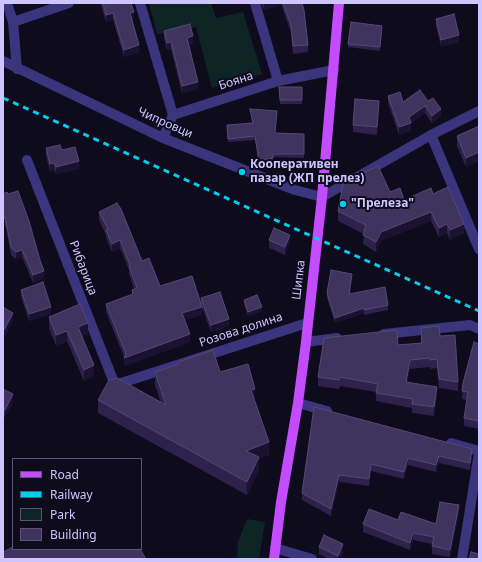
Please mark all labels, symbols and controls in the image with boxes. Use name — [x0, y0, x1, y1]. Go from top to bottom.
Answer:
street label: Бояна — [217, 69, 255, 93]
street label: Чипровци — [135, 104, 195, 142]
place label: Кооперативен пазар (ЖП прелез) — [250, 158, 364, 186]
marker: Кооперативен пазар (ЖП прелез) — [237, 167, 247, 177]
place label: "Прелеза" — [351, 197, 414, 211]
marker: "Прелеза" — [338, 199, 348, 209]
street label: Рибарица — [66, 239, 100, 297]
street label: Шипка — [289, 259, 309, 301]
street label: Розова долина — [198, 310, 284, 350]
legend — [12, 458, 142, 550]
text: Road — [50, 466, 79, 483]
text: Railway — [50, 486, 93, 503]
text: Park — [50, 506, 75, 523]
text: Building — [50, 526, 97, 543]

